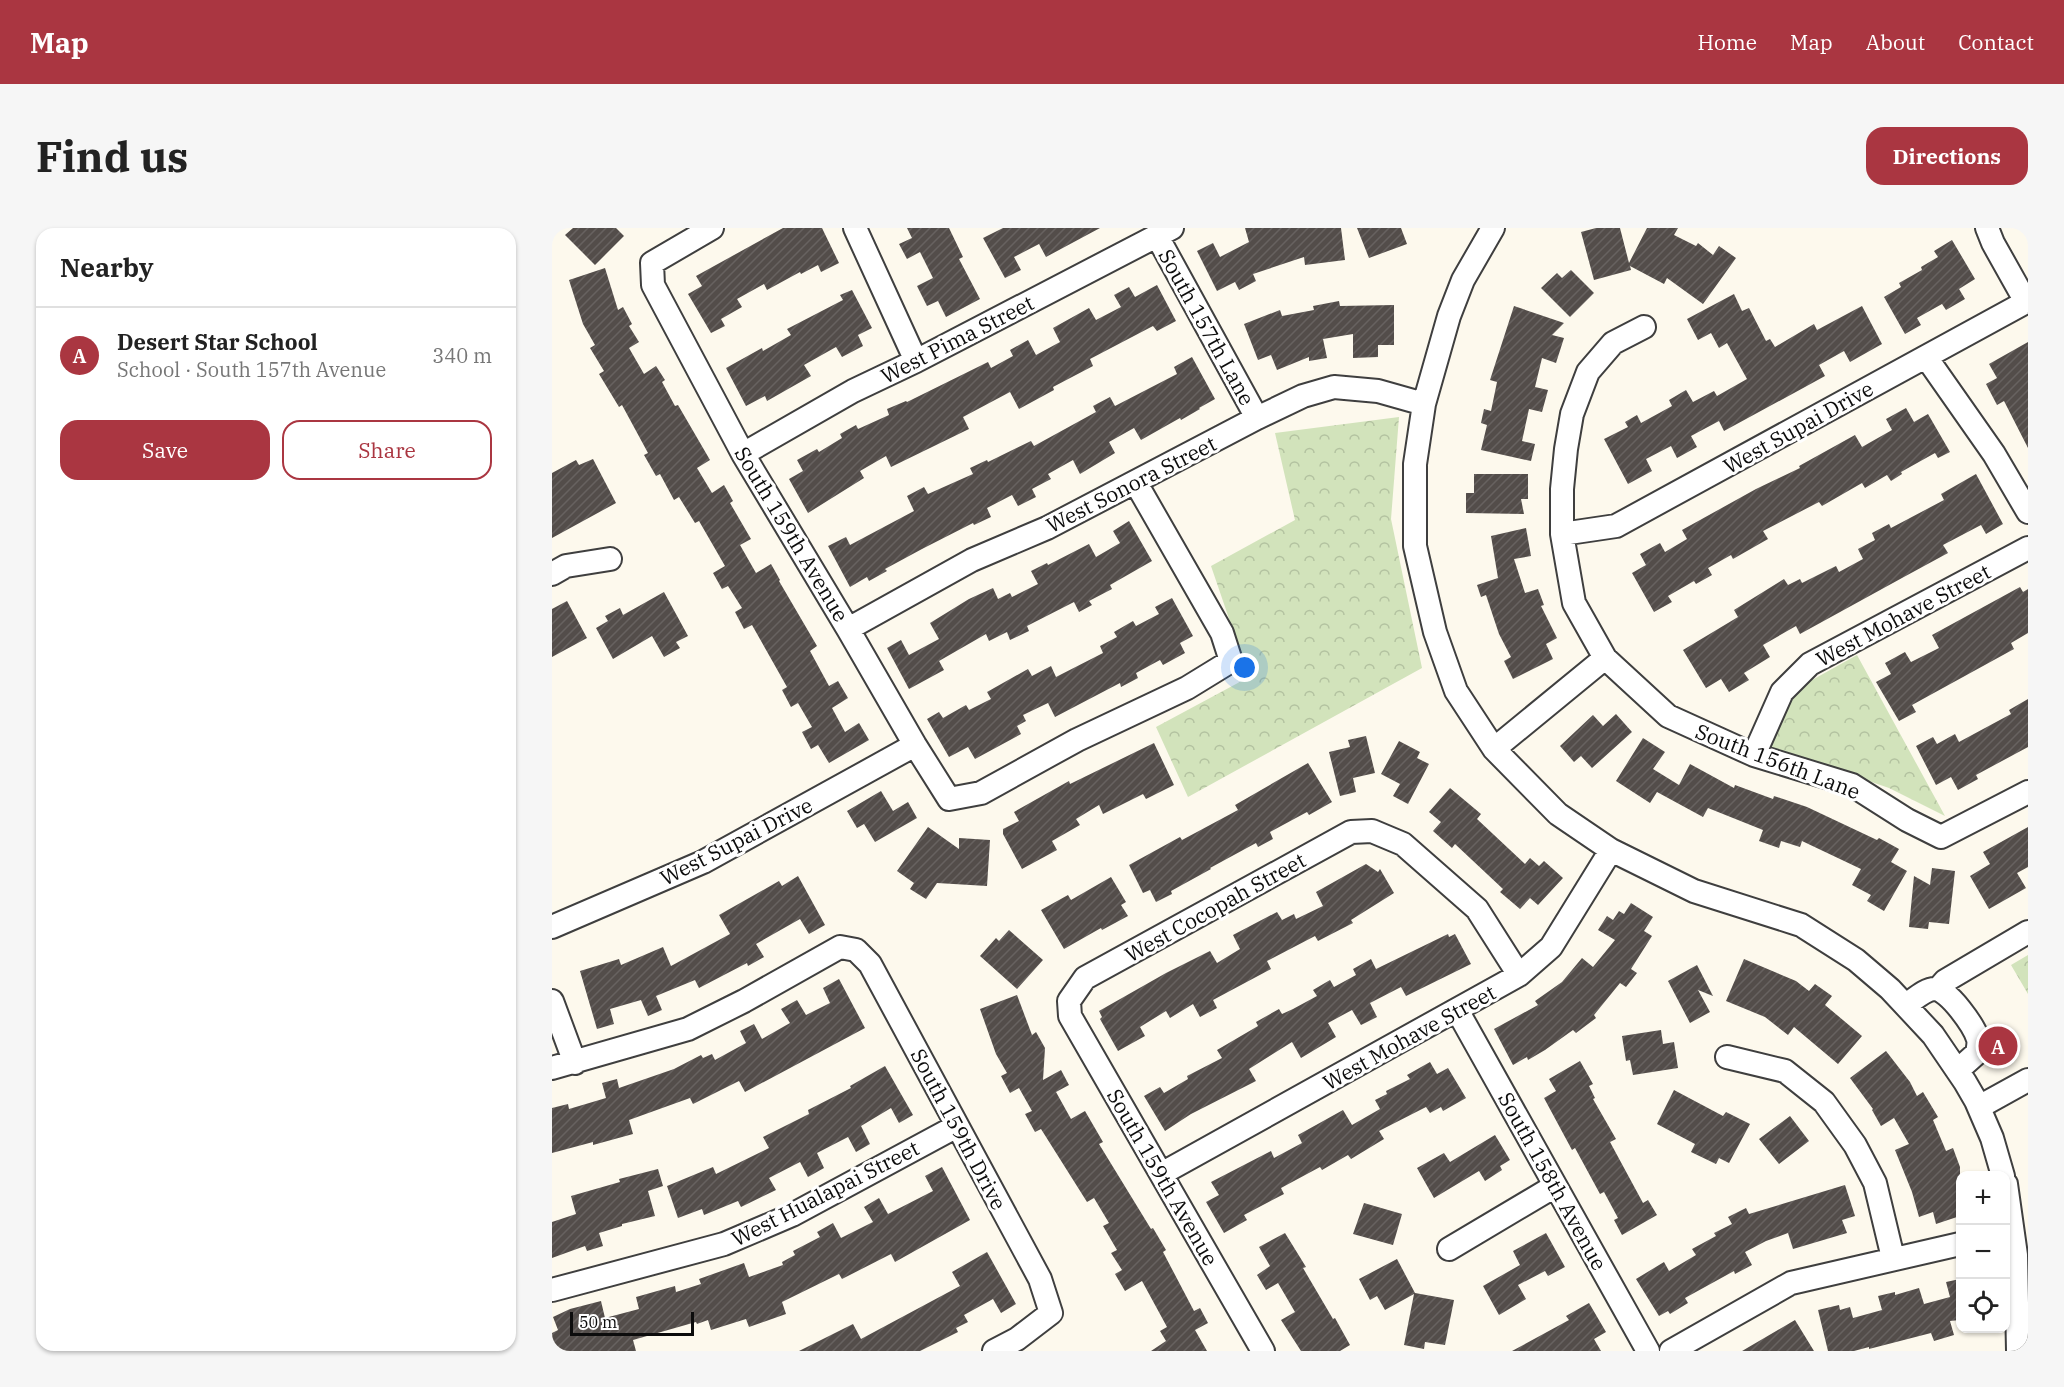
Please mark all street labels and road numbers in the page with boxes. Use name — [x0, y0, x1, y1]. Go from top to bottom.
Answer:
street label: South 157th Lane — [1152, 244, 1262, 410]
street label: West Pima Street — [876, 288, 1038, 390]
street label: West Supai Drive — [1718, 374, 1878, 480]
street label: West Sonora Street — [1041, 429, 1221, 539]
street label: South 159th Avenue — [729, 441, 855, 627]
street label: West Mohave Street — [1811, 557, 1995, 673]
street label: South 156th Lane — [1692, 717, 1864, 805]
street label: West Supai Drive — [655, 791, 817, 891]
street label: West Cocopah Street — [1120, 846, 1310, 968]
street label: West Mohave Street — [1318, 978, 1500, 1096]
street label: South 159th Drive — [905, 1044, 1013, 1214]
street label: South 159th Avenue — [1101, 1084, 1225, 1270]
street label: South 158th Avenue — [1492, 1087, 1614, 1275]
street label: West Hualapai Street — [727, 1134, 923, 1252]

